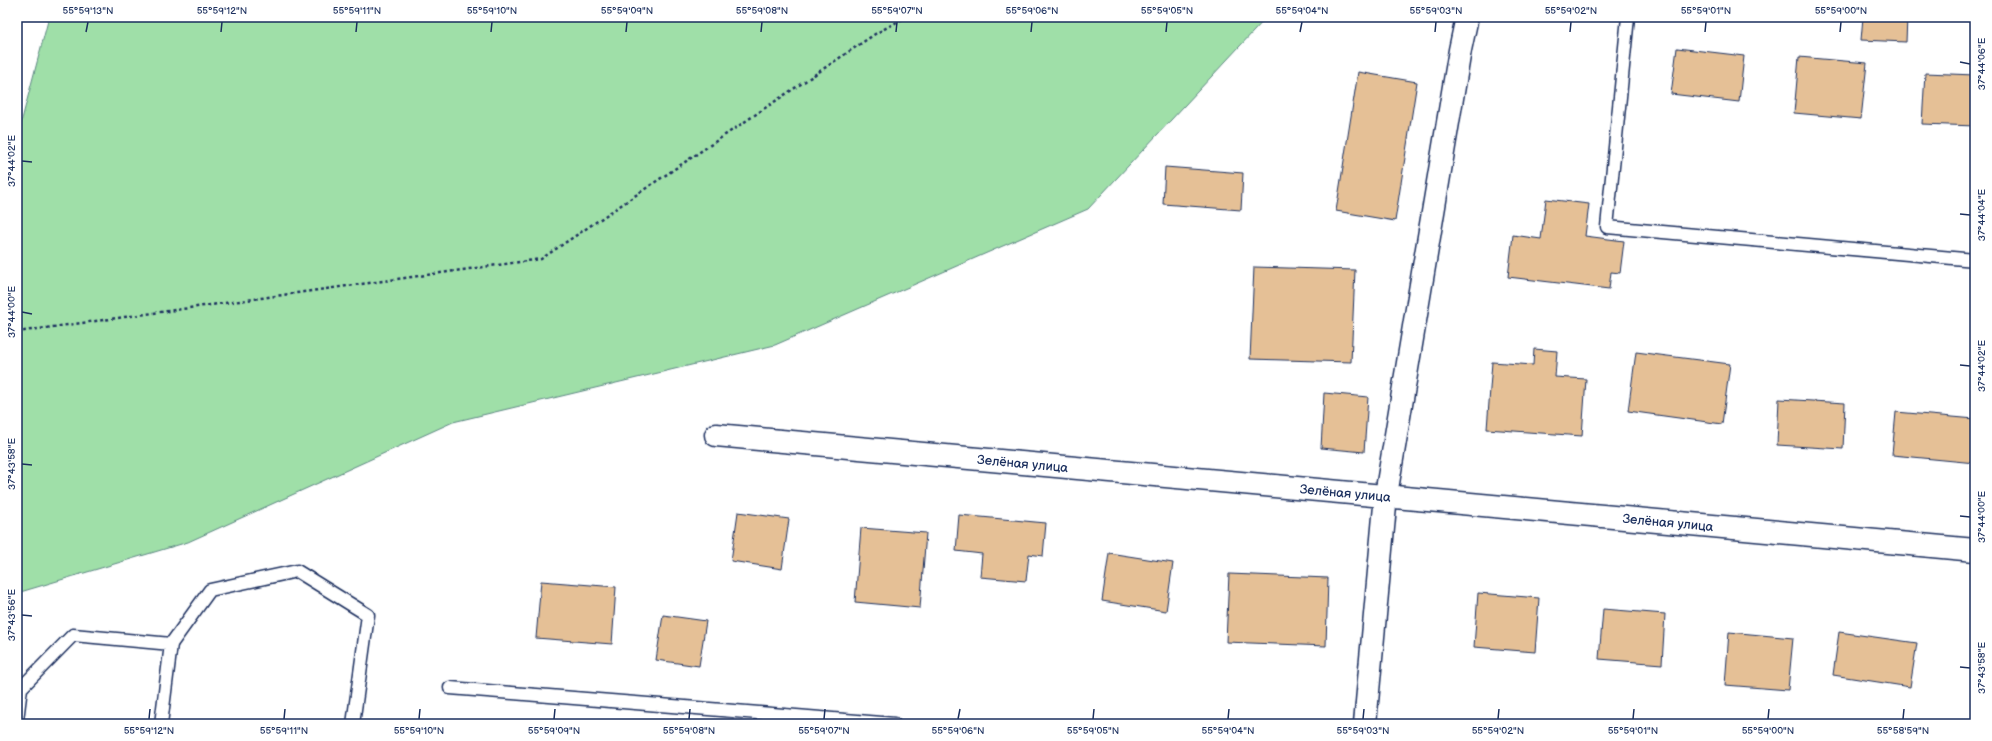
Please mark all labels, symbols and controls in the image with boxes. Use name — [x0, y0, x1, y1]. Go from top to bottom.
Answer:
text: 55°59'13"N — [63, 5, 113, 17]
text: 55°59'12"N — [197, 5, 247, 17]
text: 55°59'11"N — [333, 5, 381, 17]
text: 55°59'10"N — [467, 5, 517, 17]
text: 55°59'09"N — [601, 5, 653, 17]
text: 55°59'08"N — [736, 5, 788, 17]
text: 55°59'07"N — [871, 5, 923, 17]
text: 55°59'06"N — [1006, 5, 1058, 17]
text: 55°59'05"N — [1141, 5, 1193, 17]
text: 55°59'04"N — [1276, 5, 1328, 17]
text: 55°59'03"N — [1410, 5, 1462, 17]
text: 55°59'02"N — [1545, 5, 1597, 17]
text: 55°59'01"N — [1681, 5, 1731, 17]
text: 55°59'00"N — [1815, 5, 1867, 17]
text: 37°44'06"E — [1976, 37, 1988, 90]
text: 37°44'02"E — [6, 134, 18, 187]
text: 37°44'04"E — [1976, 188, 1988, 241]
text: 37°44'00"E — [6, 286, 18, 338]
text: 37°44'02"E — [1976, 339, 1988, 392]
text: 37°43'58"E — [6, 438, 18, 490]
street label: Зелёная улица — [976, 452, 1069, 476]
street label: Зелёная улица — [1299, 481, 1392, 506]
text: 37°44'00"E — [1976, 491, 1988, 543]
street label: Зелёная улица — [1622, 511, 1714, 535]
text: 37°43'56"E — [6, 588, 18, 641]
text: 37°43'58"E — [1976, 642, 1988, 694]
text: 55°59'12"N — [124, 725, 174, 737]
text: 55°59'11"N — [260, 725, 308, 737]
text: 55°59'10"N — [394, 725, 444, 737]
text: 55°59'09"N — [528, 725, 580, 737]
text: 55°59'08"N — [663, 725, 715, 737]
text: 55°59'07"N — [798, 725, 850, 737]
text: 55°59'06"N — [932, 725, 984, 737]
text: 55°59'05"N — [1067, 725, 1119, 737]
text: 55°59'04"N — [1202, 725, 1254, 737]
text: 55°59'03"N — [1337, 725, 1389, 737]
text: 55°59'02"N — [1472, 725, 1524, 737]
text: 55°59'01"N — [1608, 725, 1658, 737]
text: 55°59'00"N — [1742, 725, 1794, 737]
text: 55°58'59"N — [1877, 725, 1929, 737]

